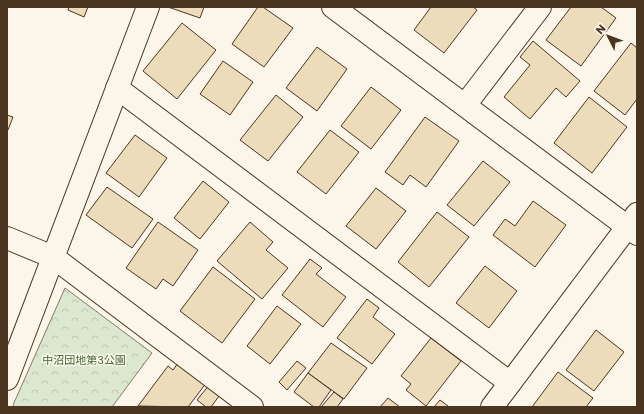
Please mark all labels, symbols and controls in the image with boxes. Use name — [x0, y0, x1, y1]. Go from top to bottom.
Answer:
north arrow — [588, 16, 628, 56]
text: N — [592, 21, 609, 38]
park label: 中沼団地第3公園 — [42, 352, 126, 368]

